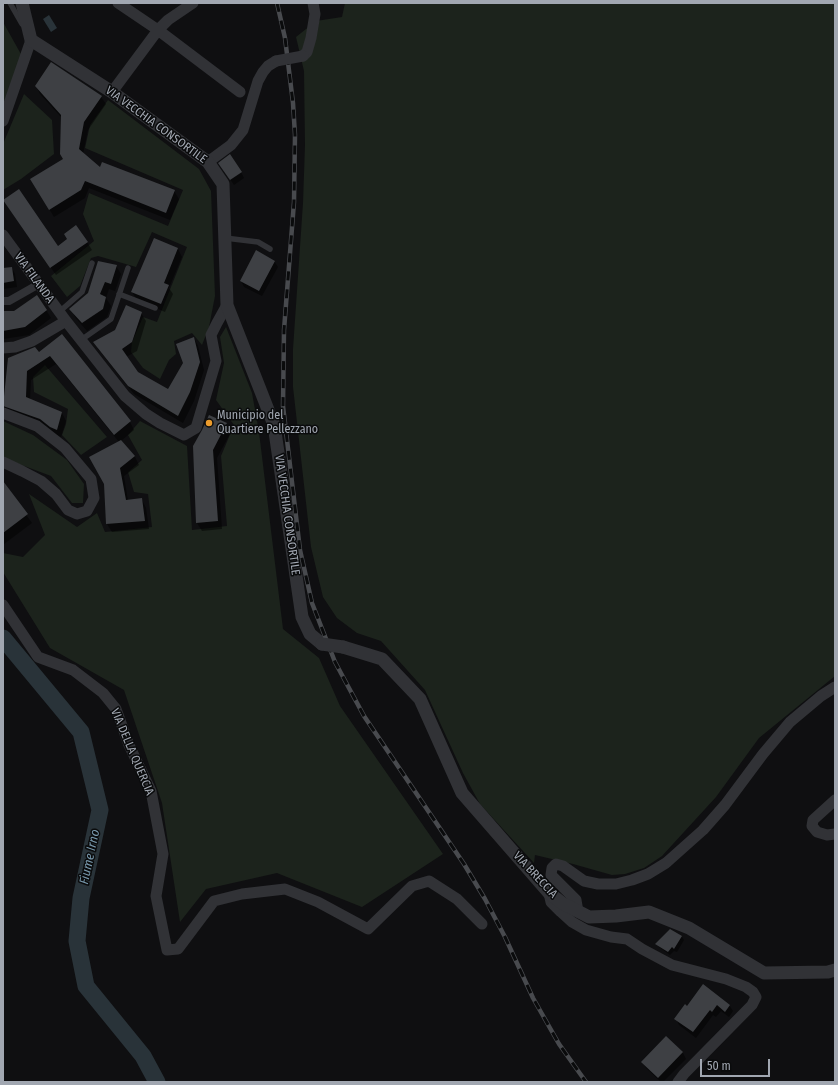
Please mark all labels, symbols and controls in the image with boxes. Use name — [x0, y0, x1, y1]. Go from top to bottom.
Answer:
street label: VIA VECCHIA CONSORTILE — [103, 83, 209, 167]
street label: VIA FILANDA — [11, 250, 57, 306]
place label: Municipio del Quartiere Pellezzano — [217, 409, 318, 437]
marker: Municipio del Quartiere Pellezzano — [204, 418, 214, 428]
street label: VIA VECCHIA CONSORTILE — [271, 454, 303, 576]
street label: VIA DELLA QUERCIA — [107, 706, 157, 798]
water label: Fiume Irno — [77, 828, 103, 886]
street label: VIA BRECCIA — [510, 849, 560, 901]
scale bar — [702, 1051, 772, 1077]
text: 50 m — [707, 1059, 731, 1073]

